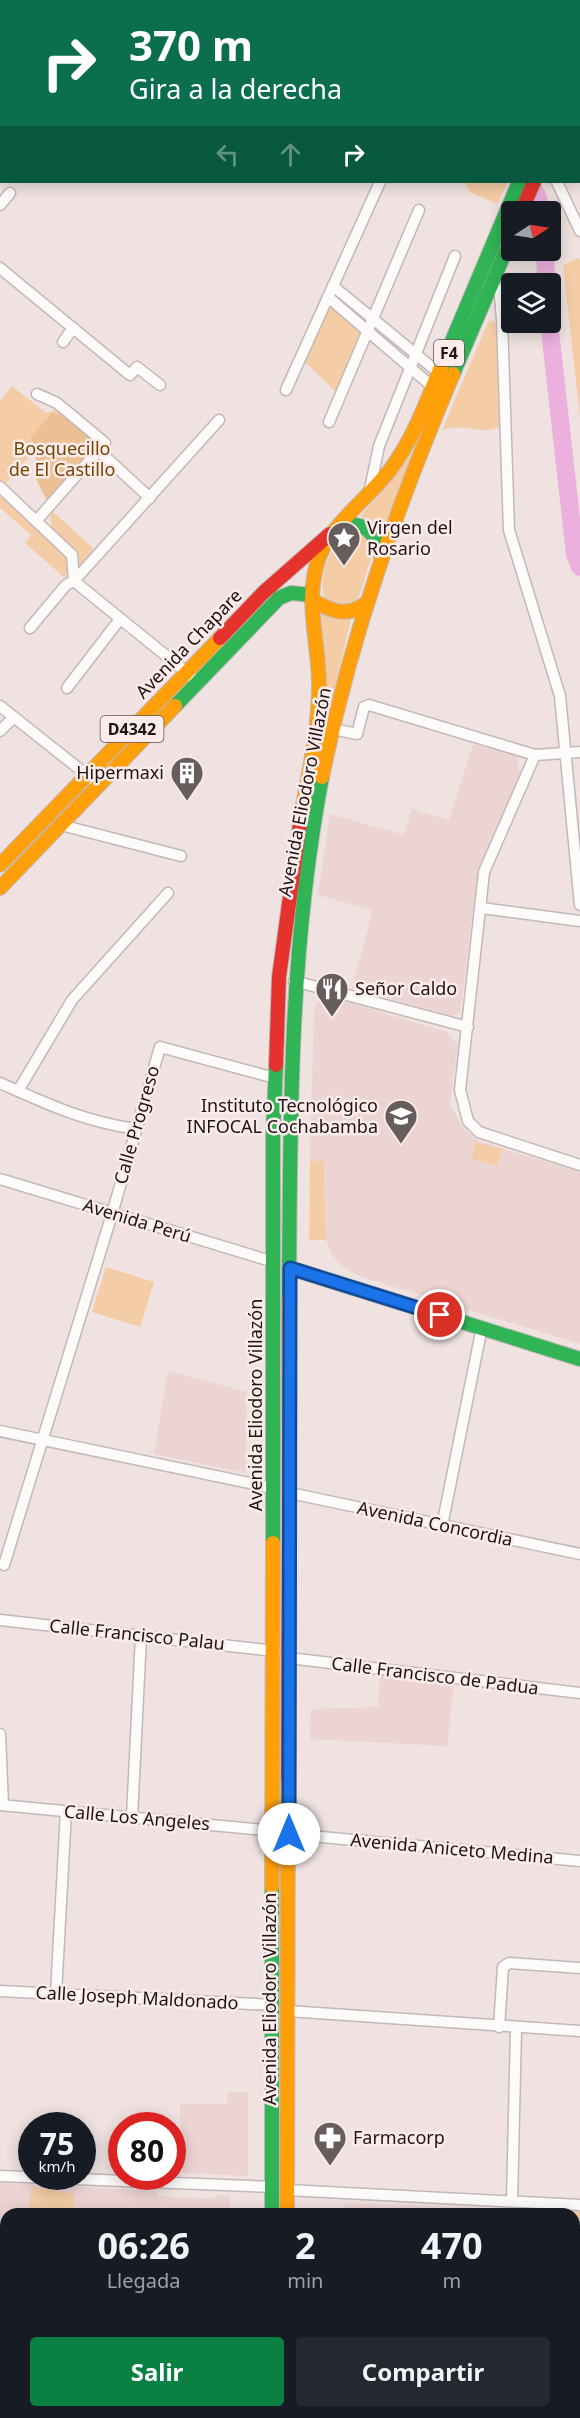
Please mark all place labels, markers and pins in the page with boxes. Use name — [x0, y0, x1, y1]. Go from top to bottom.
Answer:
place label: Virgen del Rosario — [367, 515, 453, 560]
place icon: Virgen del Rosario — [326, 520, 362, 567]
building icon: Hipermaxi — [169, 755, 205, 802]
place label: Hipermaxi — [76, 760, 164, 784]
restaurant icon: Señor Caldo — [314, 971, 350, 1018]
place label: Señor Caldo — [355, 976, 457, 1000]
place label: Instituto Tecnológico INFOCAL Cochabamba — [187, 1093, 378, 1138]
school or university icon: Instituto Tecnológico INFOCAL Cochabamba — [383, 1098, 419, 1145]
pin — [414, 1289, 465, 1340]
pharmacy icon: Farmacorp — [312, 2120, 348, 2167]
place label: Farmacorp — [353, 2125, 445, 2149]

